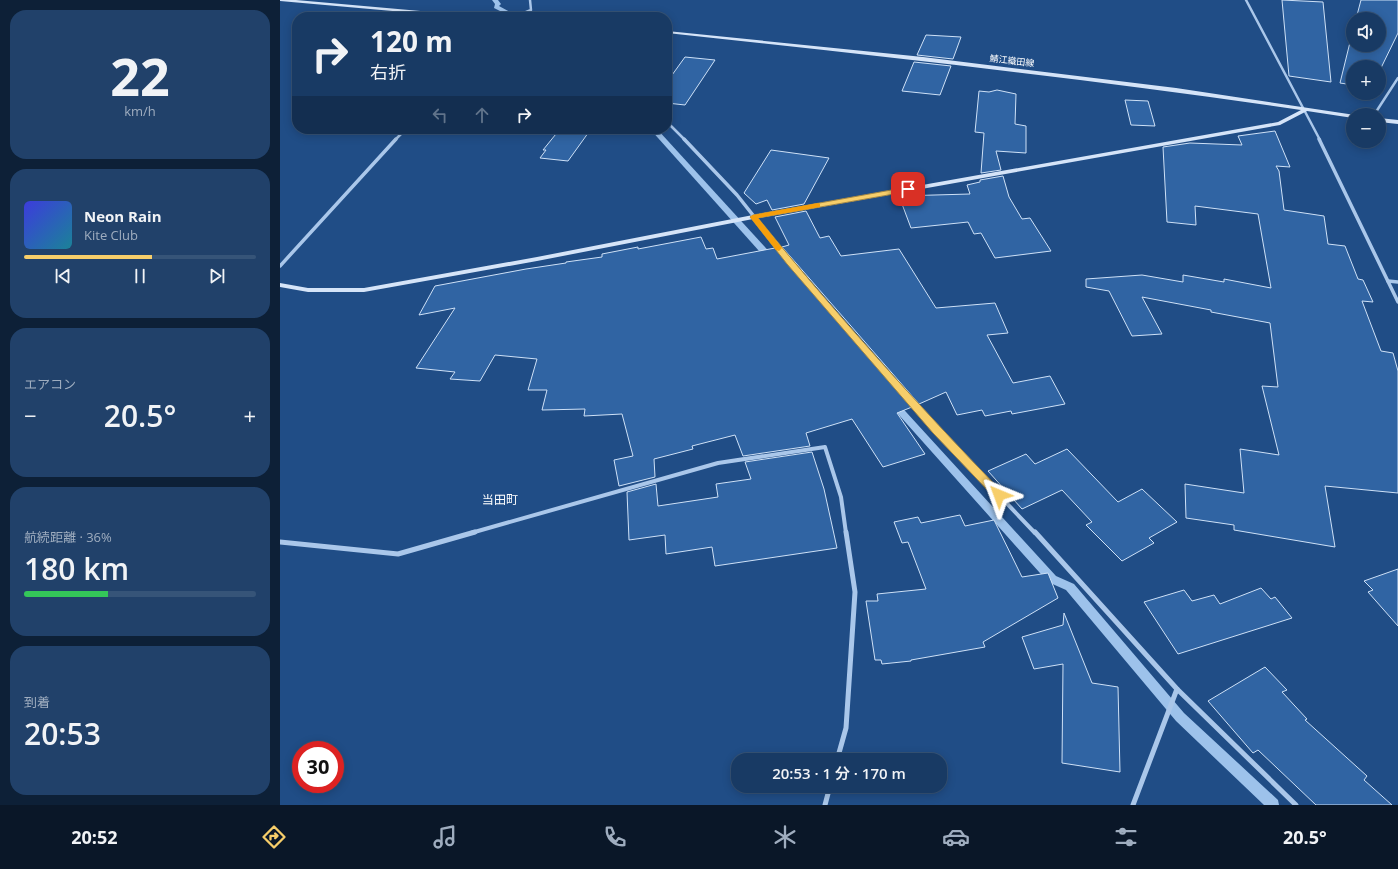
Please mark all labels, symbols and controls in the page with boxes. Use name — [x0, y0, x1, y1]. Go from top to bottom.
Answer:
map controls — [1346, 12, 1386, 148]
button: sound — [1346, 12, 1386, 52]
text: 120 m — [370, 22, 453, 60]
icon: right — [304, 28, 356, 80]
text: 22 — [110, 40, 170, 111]
street label: 鯖江織田線 — [989, 51, 1036, 70]
text: 右折 — [370, 60, 406, 84]
button: + — [1346, 60, 1386, 100]
text: km/h — [124, 102, 156, 120]
icon: left — [429, 104, 451, 126]
icon: ahead — [471, 104, 493, 126]
icon: right — [513, 104, 535, 126]
button: − — [1346, 108, 1386, 148]
pin — [891, 172, 925, 206]
icon: arrive — [897, 178, 919, 200]
text: Neon Rain — [84, 206, 162, 226]
text: Kite Club — [84, 226, 138, 244]
icon: previous — [52, 265, 74, 287]
icon: pause — [129, 265, 151, 287]
icon: next — [206, 265, 228, 287]
text: エアコン — [24, 375, 76, 393]
text: 20.5° — [104, 395, 176, 436]
text: − — [24, 400, 37, 430]
text: + — [243, 400, 256, 430]
position arrow — [978, 474, 1020, 516]
district label: 当田町 — [482, 491, 518, 508]
text: 航続距離 · 36% — [24, 528, 112, 546]
text: 180 km — [24, 548, 129, 589]
text: 到着 — [24, 693, 50, 711]
text: 20:53 — [24, 713, 101, 754]
speed limit sign: 30 — [292, 741, 344, 793]
text: 20:53 · 1 分 · 170 m — [772, 763, 906, 783]
icon: directions — [260, 823, 288, 851]
icon: music — [431, 823, 459, 851]
icon: phone — [601, 823, 629, 851]
icon: climate — [771, 823, 799, 851]
icon: car — [942, 823, 970, 851]
icon: filters — [1112, 823, 1140, 851]
text: 20:52 — [71, 825, 118, 849]
text: 20.5° — [1283, 825, 1327, 849]

